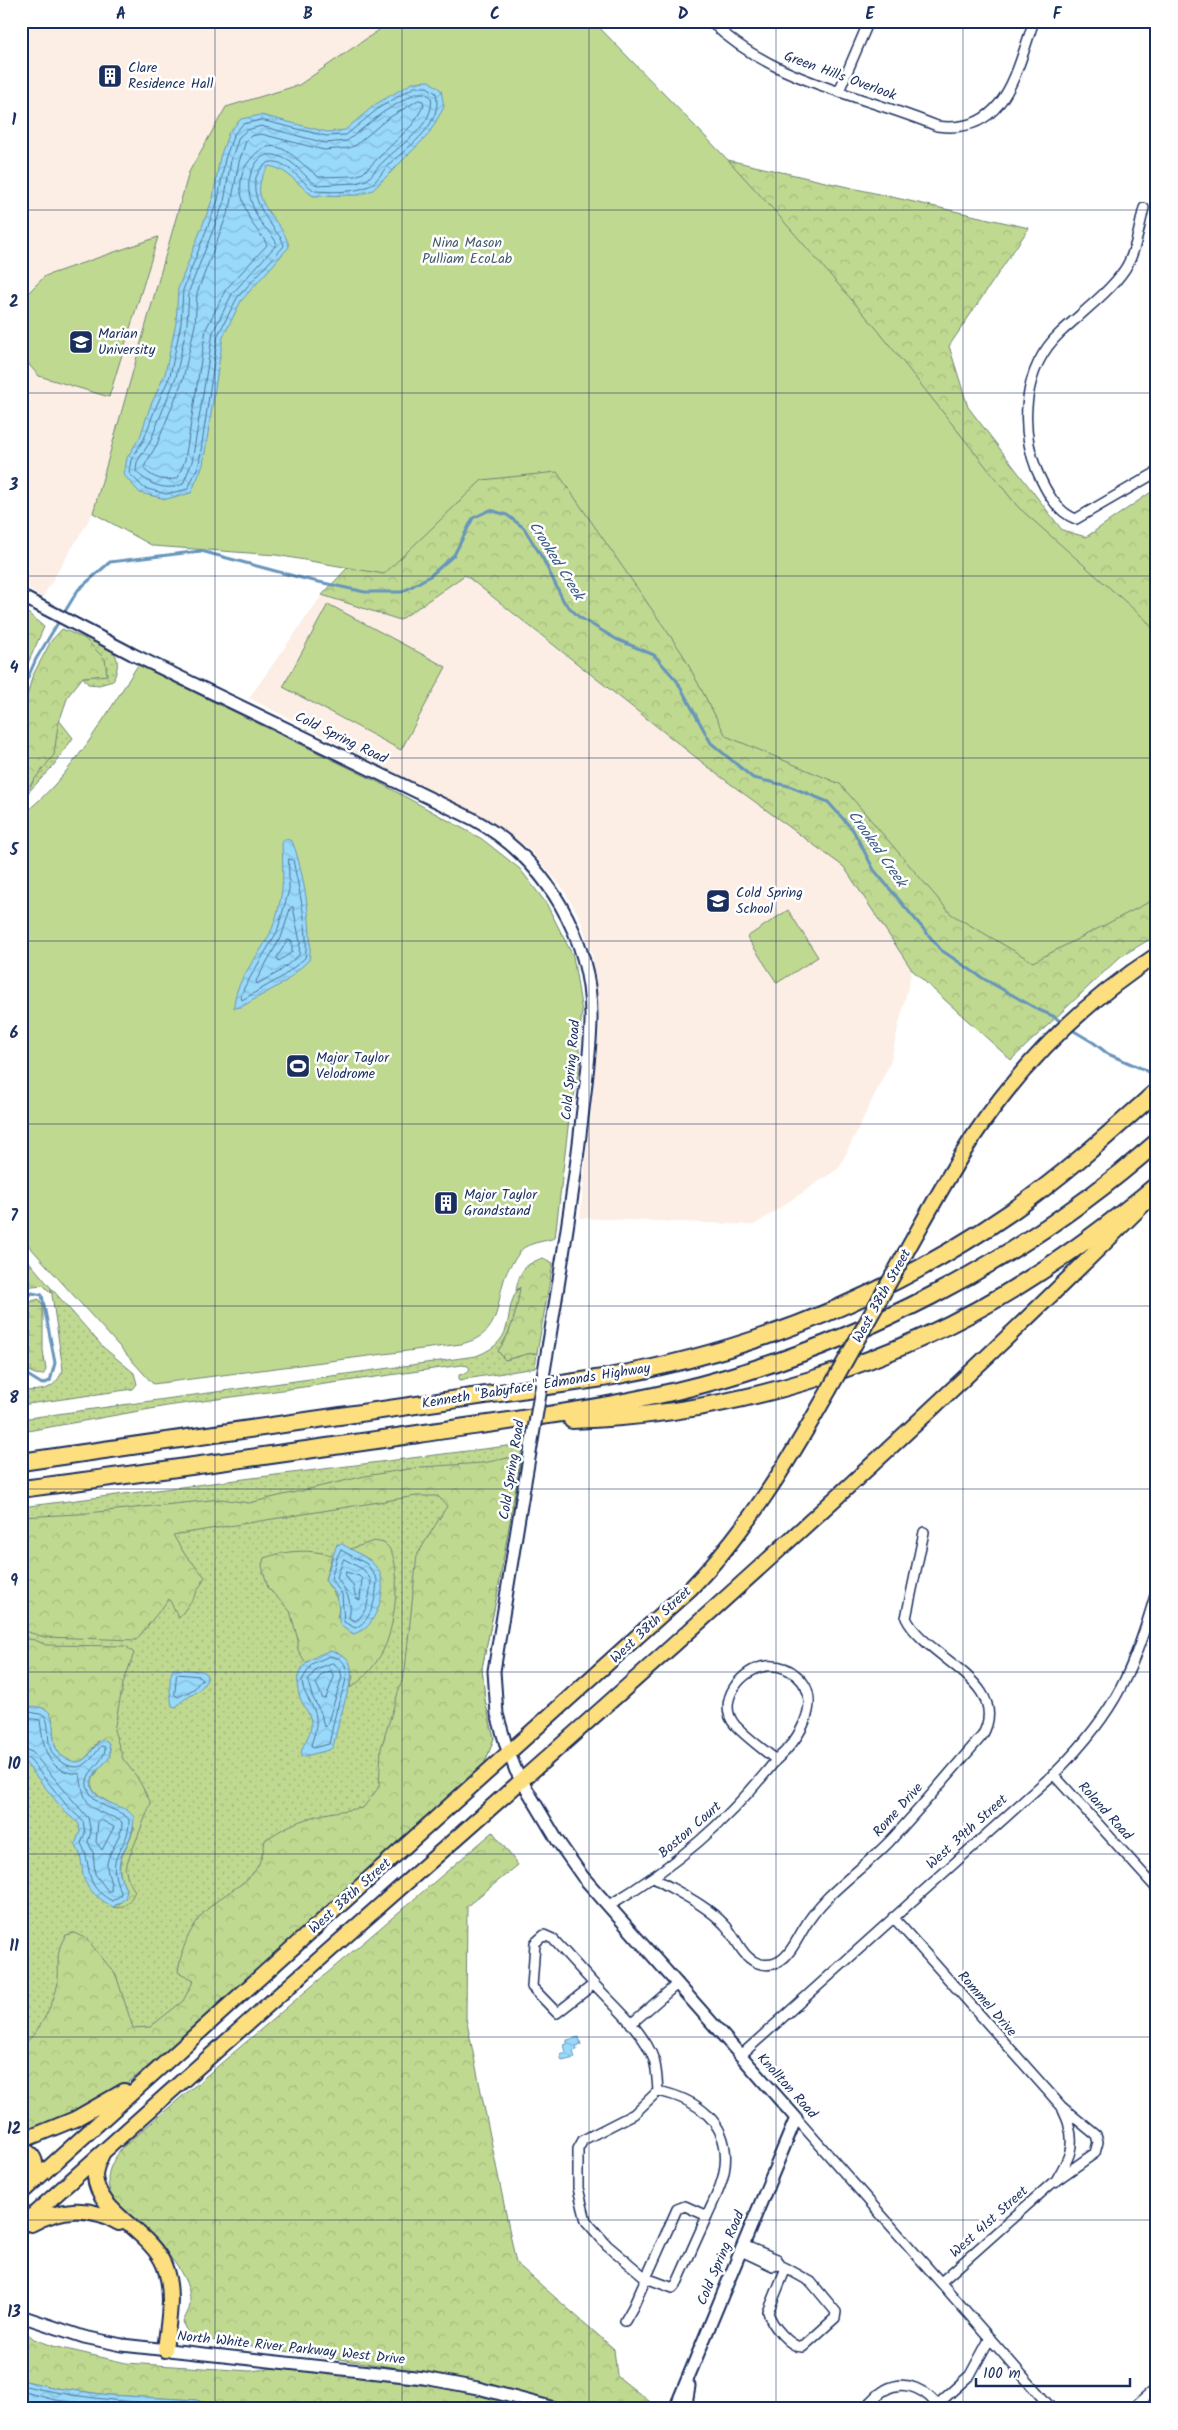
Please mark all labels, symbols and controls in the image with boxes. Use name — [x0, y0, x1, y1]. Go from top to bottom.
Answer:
text: A — [116, 2, 126, 27]
text: B — [303, 2, 313, 27]
text: C — [490, 2, 500, 27]
text: D — [678, 2, 689, 27]
text: E — [866, 2, 876, 27]
text: F — [1053, 2, 1063, 27]
street label: Green Hills Overlook — [781, 45, 900, 107]
place label: Clare Residence Hall — [128, 57, 214, 95]
building icon: Clare Residence Hall — [97, 63, 123, 89]
text: 1 — [12, 108, 17, 133]
park label: Nina Mason Pulliam EcoLab — [422, 232, 513, 270]
text: 2 — [9, 290, 19, 315]
place label: Marian University — [98, 323, 156, 361]
school or university icon: Marian University — [68, 329, 94, 355]
text: 3 — [9, 473, 19, 498]
water label: Crooked Creek — [522, 517, 591, 607]
text: 4 — [10, 656, 19, 681]
street label: Cold Spring Road — [291, 706, 392, 770]
water label: Crooked Creek — [842, 806, 914, 894]
text: 5 — [9, 838, 20, 863]
place label: Cold Spring School — [736, 882, 803, 920]
school or university icon: Cold Spring School — [705, 888, 731, 914]
street label: Cold Spring Road — [556, 1018, 586, 1121]
text: 6 — [10, 1021, 19, 1046]
place label: Major Taylor Velodrome — [316, 1047, 390, 1085]
sports icon: Major Taylor Velodrome — [285, 1053, 311, 1079]
place label: Major Taylor Grandstand — [464, 1184, 538, 1222]
building icon: Major Taylor Grandstand — [433, 1190, 459, 1216]
text: 7 — [10, 1204, 18, 1229]
street label: West 38th Street — [847, 1244, 917, 1347]
street label: Kenneth "Babyface" Edmonds Highway — [420, 1357, 652, 1415]
text: 8 — [9, 1386, 19, 1411]
street label: Cold Spring Road — [493, 1418, 531, 1521]
text: 9 — [10, 1569, 18, 1594]
street label: West 38th Street — [605, 1581, 697, 1669]
text: 10 — [7, 1752, 21, 1777]
street label: Rome Drive — [867, 1777, 929, 1842]
street label: Roland Road — [1073, 1777, 1138, 1846]
street label: West 39th Street — [921, 1789, 1013, 1875]
street label: Boston Court — [654, 1796, 727, 1864]
street label: West 38th Street — [304, 1852, 397, 1939]
text: 11 — [9, 1934, 19, 1959]
street label: Rommel Drive — [952, 1966, 1022, 2042]
street label: Knollton Road — [751, 2048, 823, 2125]
text: 12 — [7, 2117, 21, 2142]
street label: West 41st Street — [945, 2180, 1034, 2263]
street label: Cold Spring Road — [691, 2206, 751, 2309]
text: 13 — [7, 2300, 21, 2325]
street label: North White River Parkway West Drive — [176, 2325, 407, 2371]
scale bar — [976, 2355, 1129, 2387]
text: 100 m — [983, 2362, 1021, 2386]

